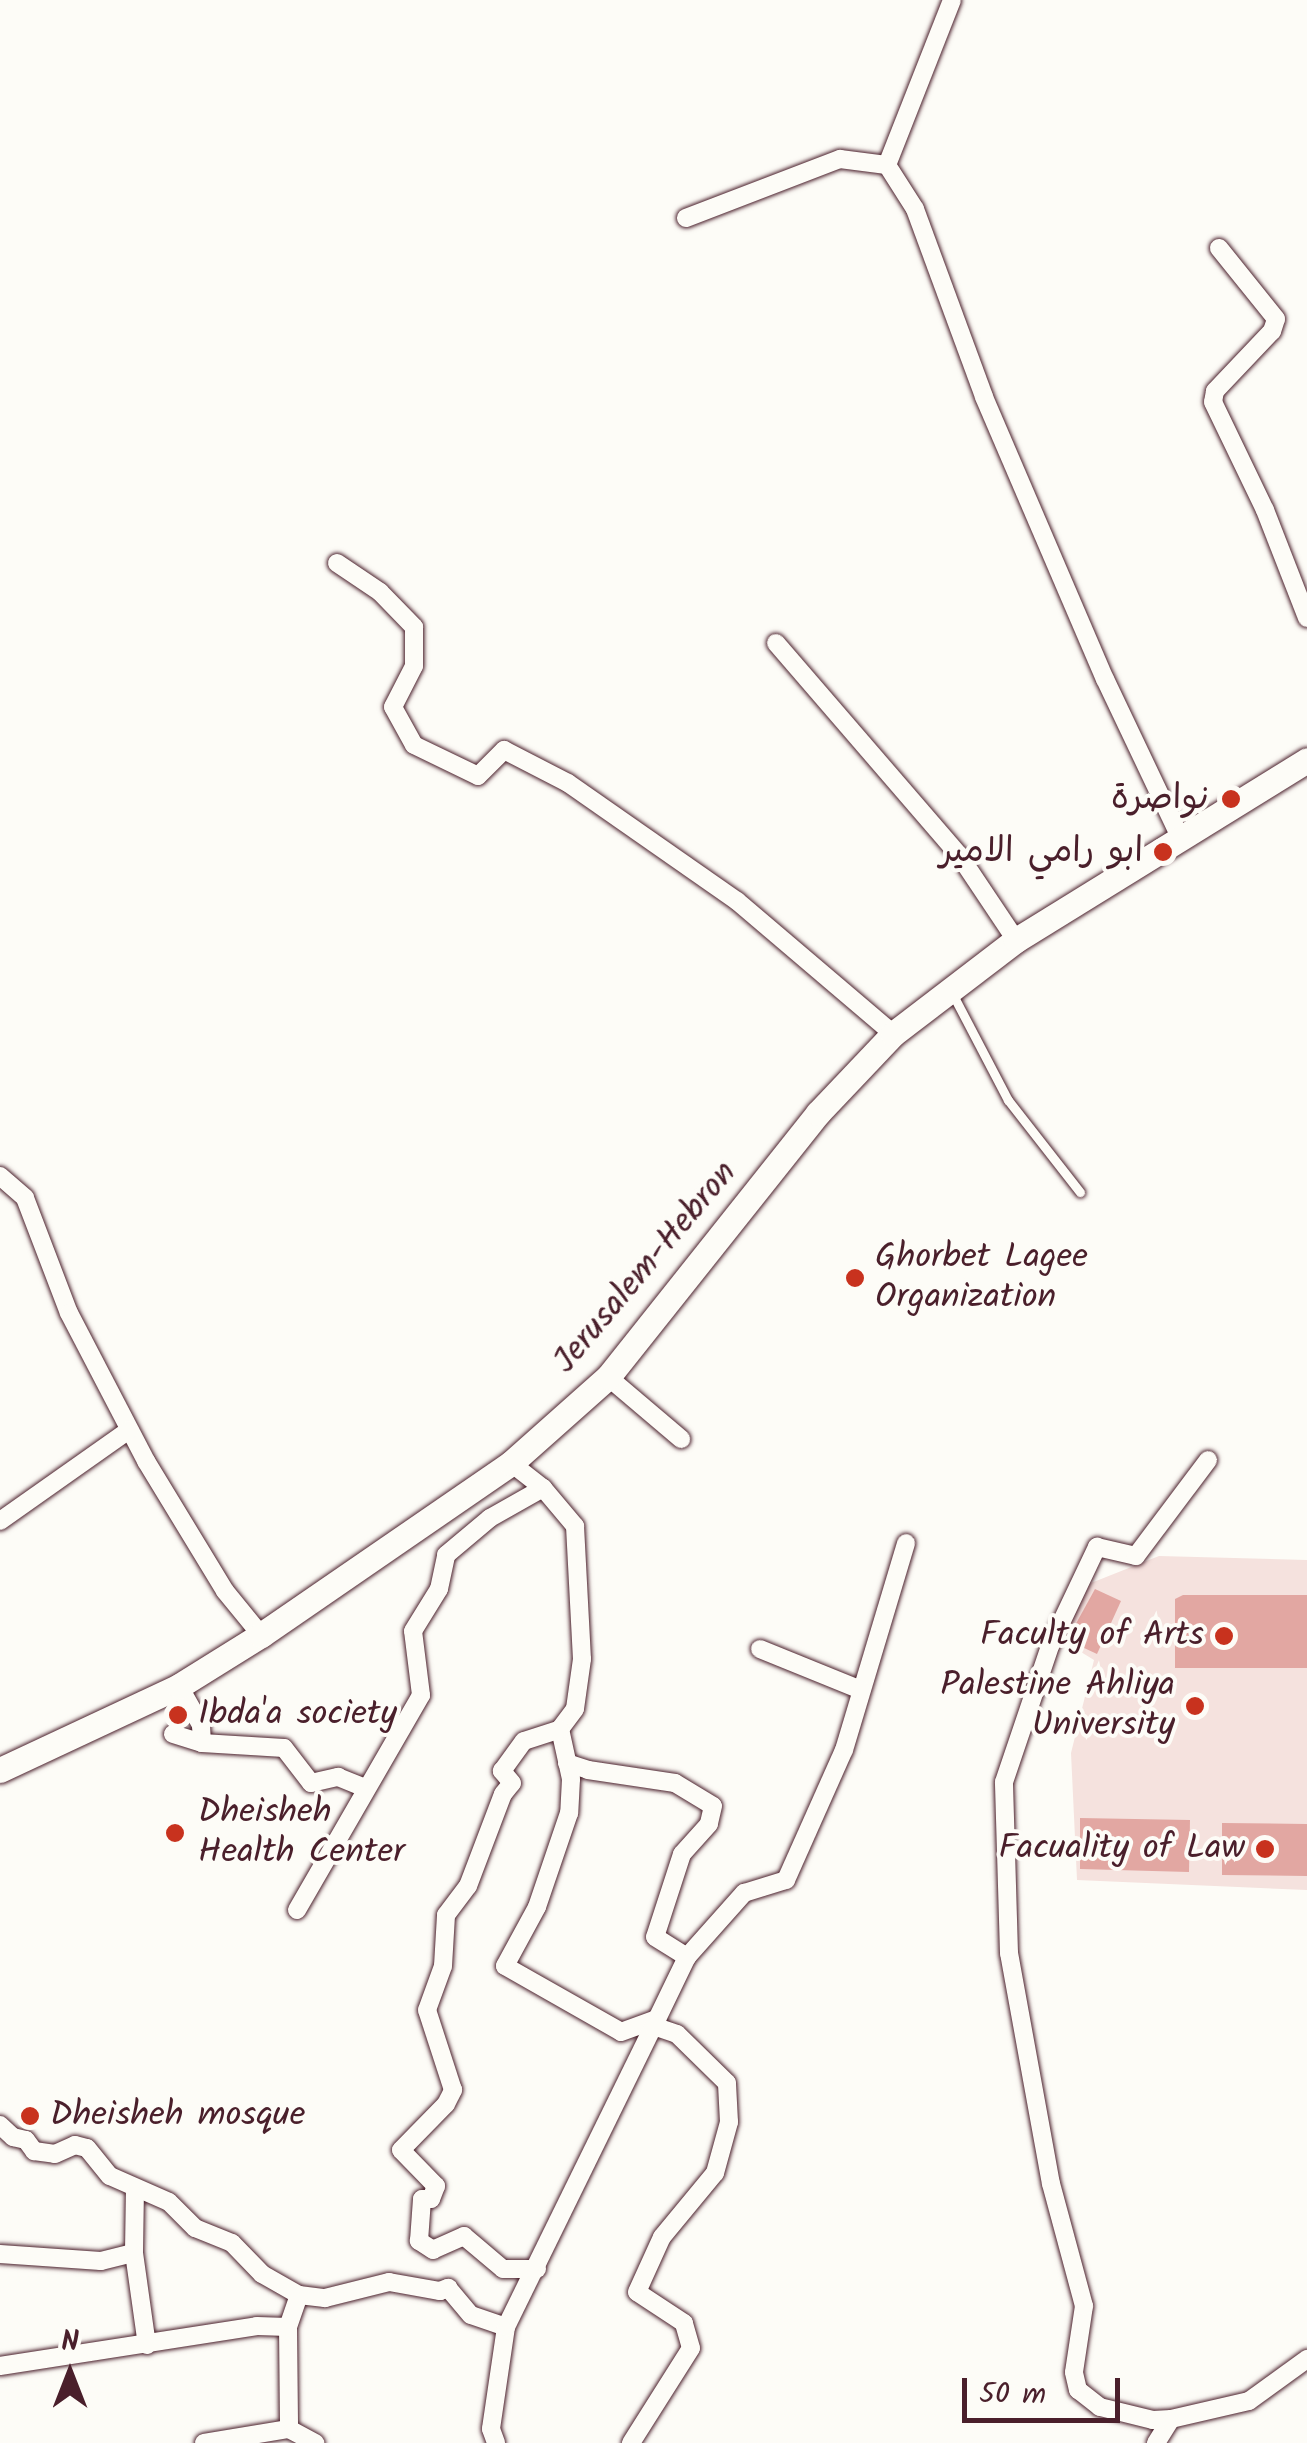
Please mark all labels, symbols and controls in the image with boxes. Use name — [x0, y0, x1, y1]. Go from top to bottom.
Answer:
place label: نواصرة — [1111, 778, 1211, 820]
marker: نواصرة — [1220, 788, 1242, 810]
place label: ابو رامي الامير — [939, 831, 1143, 873]
marker: ابو رامي الامير — [1152, 841, 1174, 863]
street label: Jerusalem-Hebron — [545, 1153, 747, 1383]
place label: Ghorbet Lagee Organization — [875, 1237, 1088, 1319]
marker: Ghorbet Lagee Organization — [844, 1267, 866, 1289]
place label: Faculty of Arts — [980, 1615, 1204, 1657]
marker: Faculty of Arts — [1213, 1625, 1235, 1647]
place label: Palestine Ahliya University — [940, 1665, 1175, 1747]
place label: Ibda'a society — [198, 1694, 397, 1736]
marker: Palestine Ahliya University — [1184, 1695, 1206, 1717]
marker: Ibda'a society — [167, 1704, 189, 1726]
place label: Dheisheh Health Center — [198, 1792, 405, 1874]
marker: Dheisheh Health Center — [162, 1820, 188, 1846]
place label: Facuality of Law — [998, 1828, 1245, 1870]
marker: Facuality of Law — [1254, 1838, 1276, 1860]
place label: Dheisheh mosque — [50, 2095, 305, 2137]
marker: Dheisheh mosque — [19, 2105, 41, 2127]
text: N — [61, 2320, 79, 2365]
north arrow — [20, 2323, 120, 2423]
scale bar — [967, 2358, 1124, 2420]
text: 50 m — [979, 2371, 1046, 2419]

